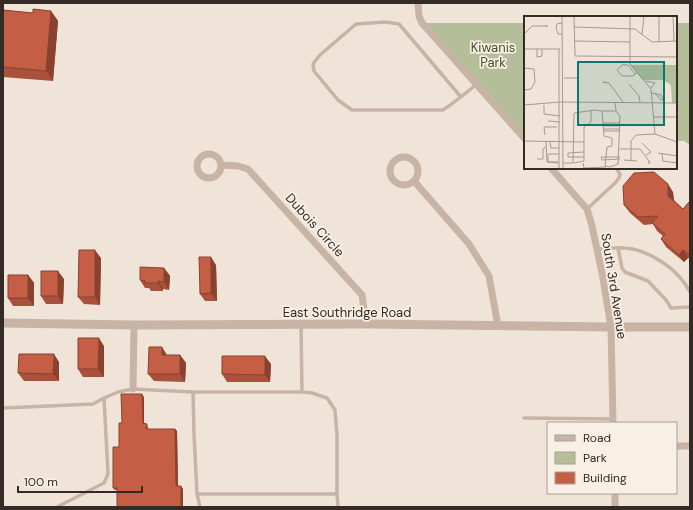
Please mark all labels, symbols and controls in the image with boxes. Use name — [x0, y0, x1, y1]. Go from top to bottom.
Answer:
inset map — [524, 16, 677, 169]
park label: Kiwanis Park — [471, 39, 515, 71]
street label: Dubois Circle — [282, 190, 348, 260]
street label: South 3rd Avenue — [597, 232, 631, 340]
street label: East Southridge Road — [283, 304, 411, 321]
legend — [547, 422, 677, 494]
text: Road — [583, 430, 611, 446]
text: Park — [583, 450, 607, 466]
scale bar — [18, 468, 142, 494]
text: Building — [583, 470, 627, 486]
text: 100 m — [24, 474, 58, 490]

